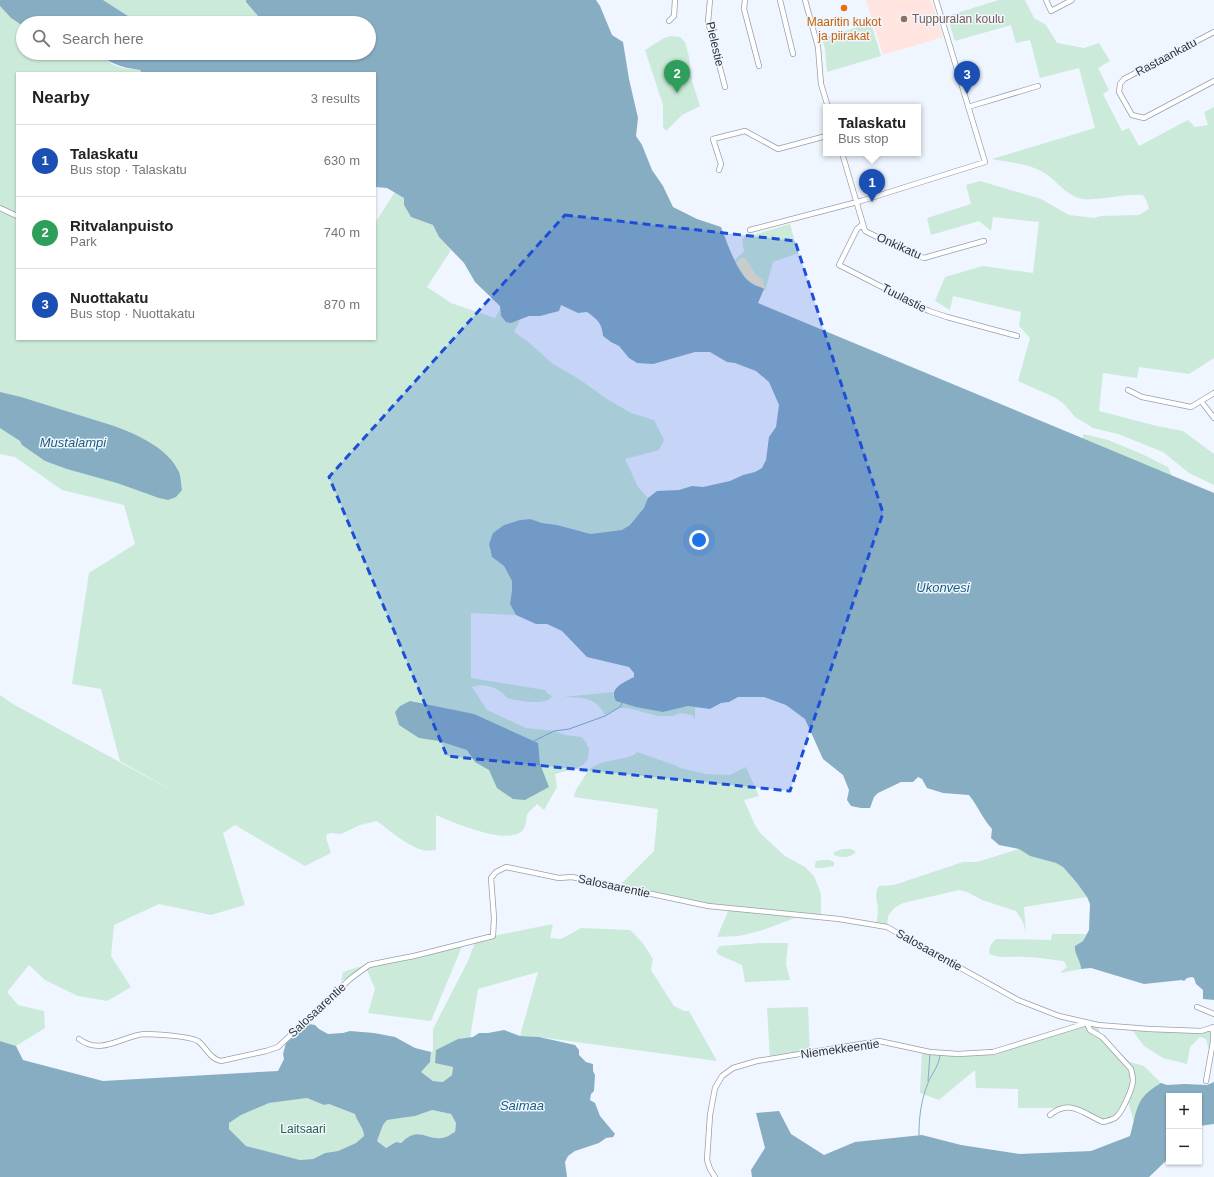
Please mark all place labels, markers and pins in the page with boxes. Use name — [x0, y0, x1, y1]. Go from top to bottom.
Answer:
marker: Maaritin kukot ja piirakat — [839, 3, 849, 13]
place label: Tuppuralan koulu — [912, 12, 1004, 26]
marker: Tuppuralan koulu — [899, 14, 909, 24]
place label: Maaritin kukot ja piirakat — [807, 15, 882, 43]
pin: 2 — [664, 60, 690, 93]
pin: 3 — [954, 61, 980, 94]
pin: 1 — [859, 169, 885, 202]

